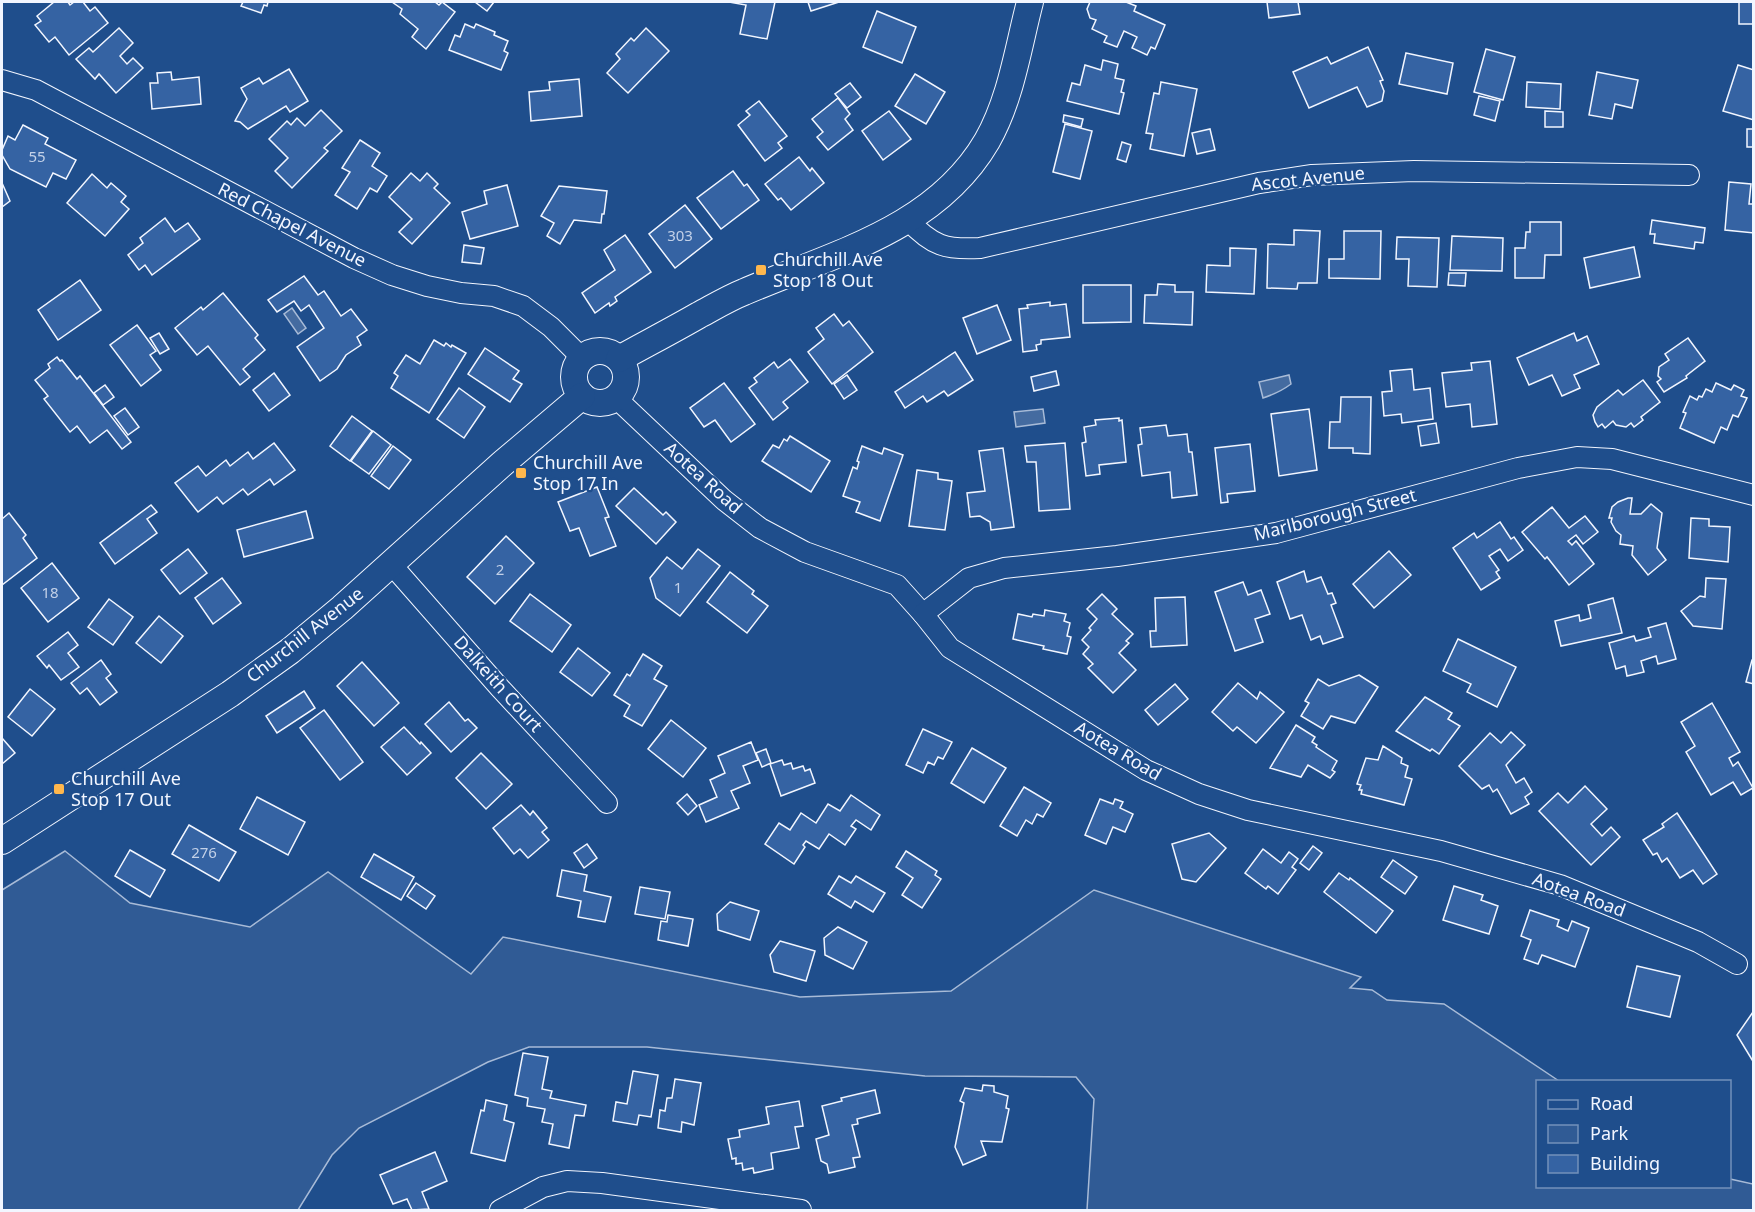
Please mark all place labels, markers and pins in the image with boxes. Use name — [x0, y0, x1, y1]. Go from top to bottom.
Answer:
place label: Churchill Ave Stop 18 Out — [773, 247, 883, 292]
marker: Churchill Ave Stop 18 Out — [754, 263, 768, 277]
place label: Churchill Ave Stop 17 In — [533, 450, 643, 495]
marker: Churchill Ave Stop 17 In — [514, 466, 528, 480]
place label: Churchill Ave Stop 17 Out — [71, 766, 181, 811]
marker: Churchill Ave Stop 17 Out — [52, 782, 66, 796]

